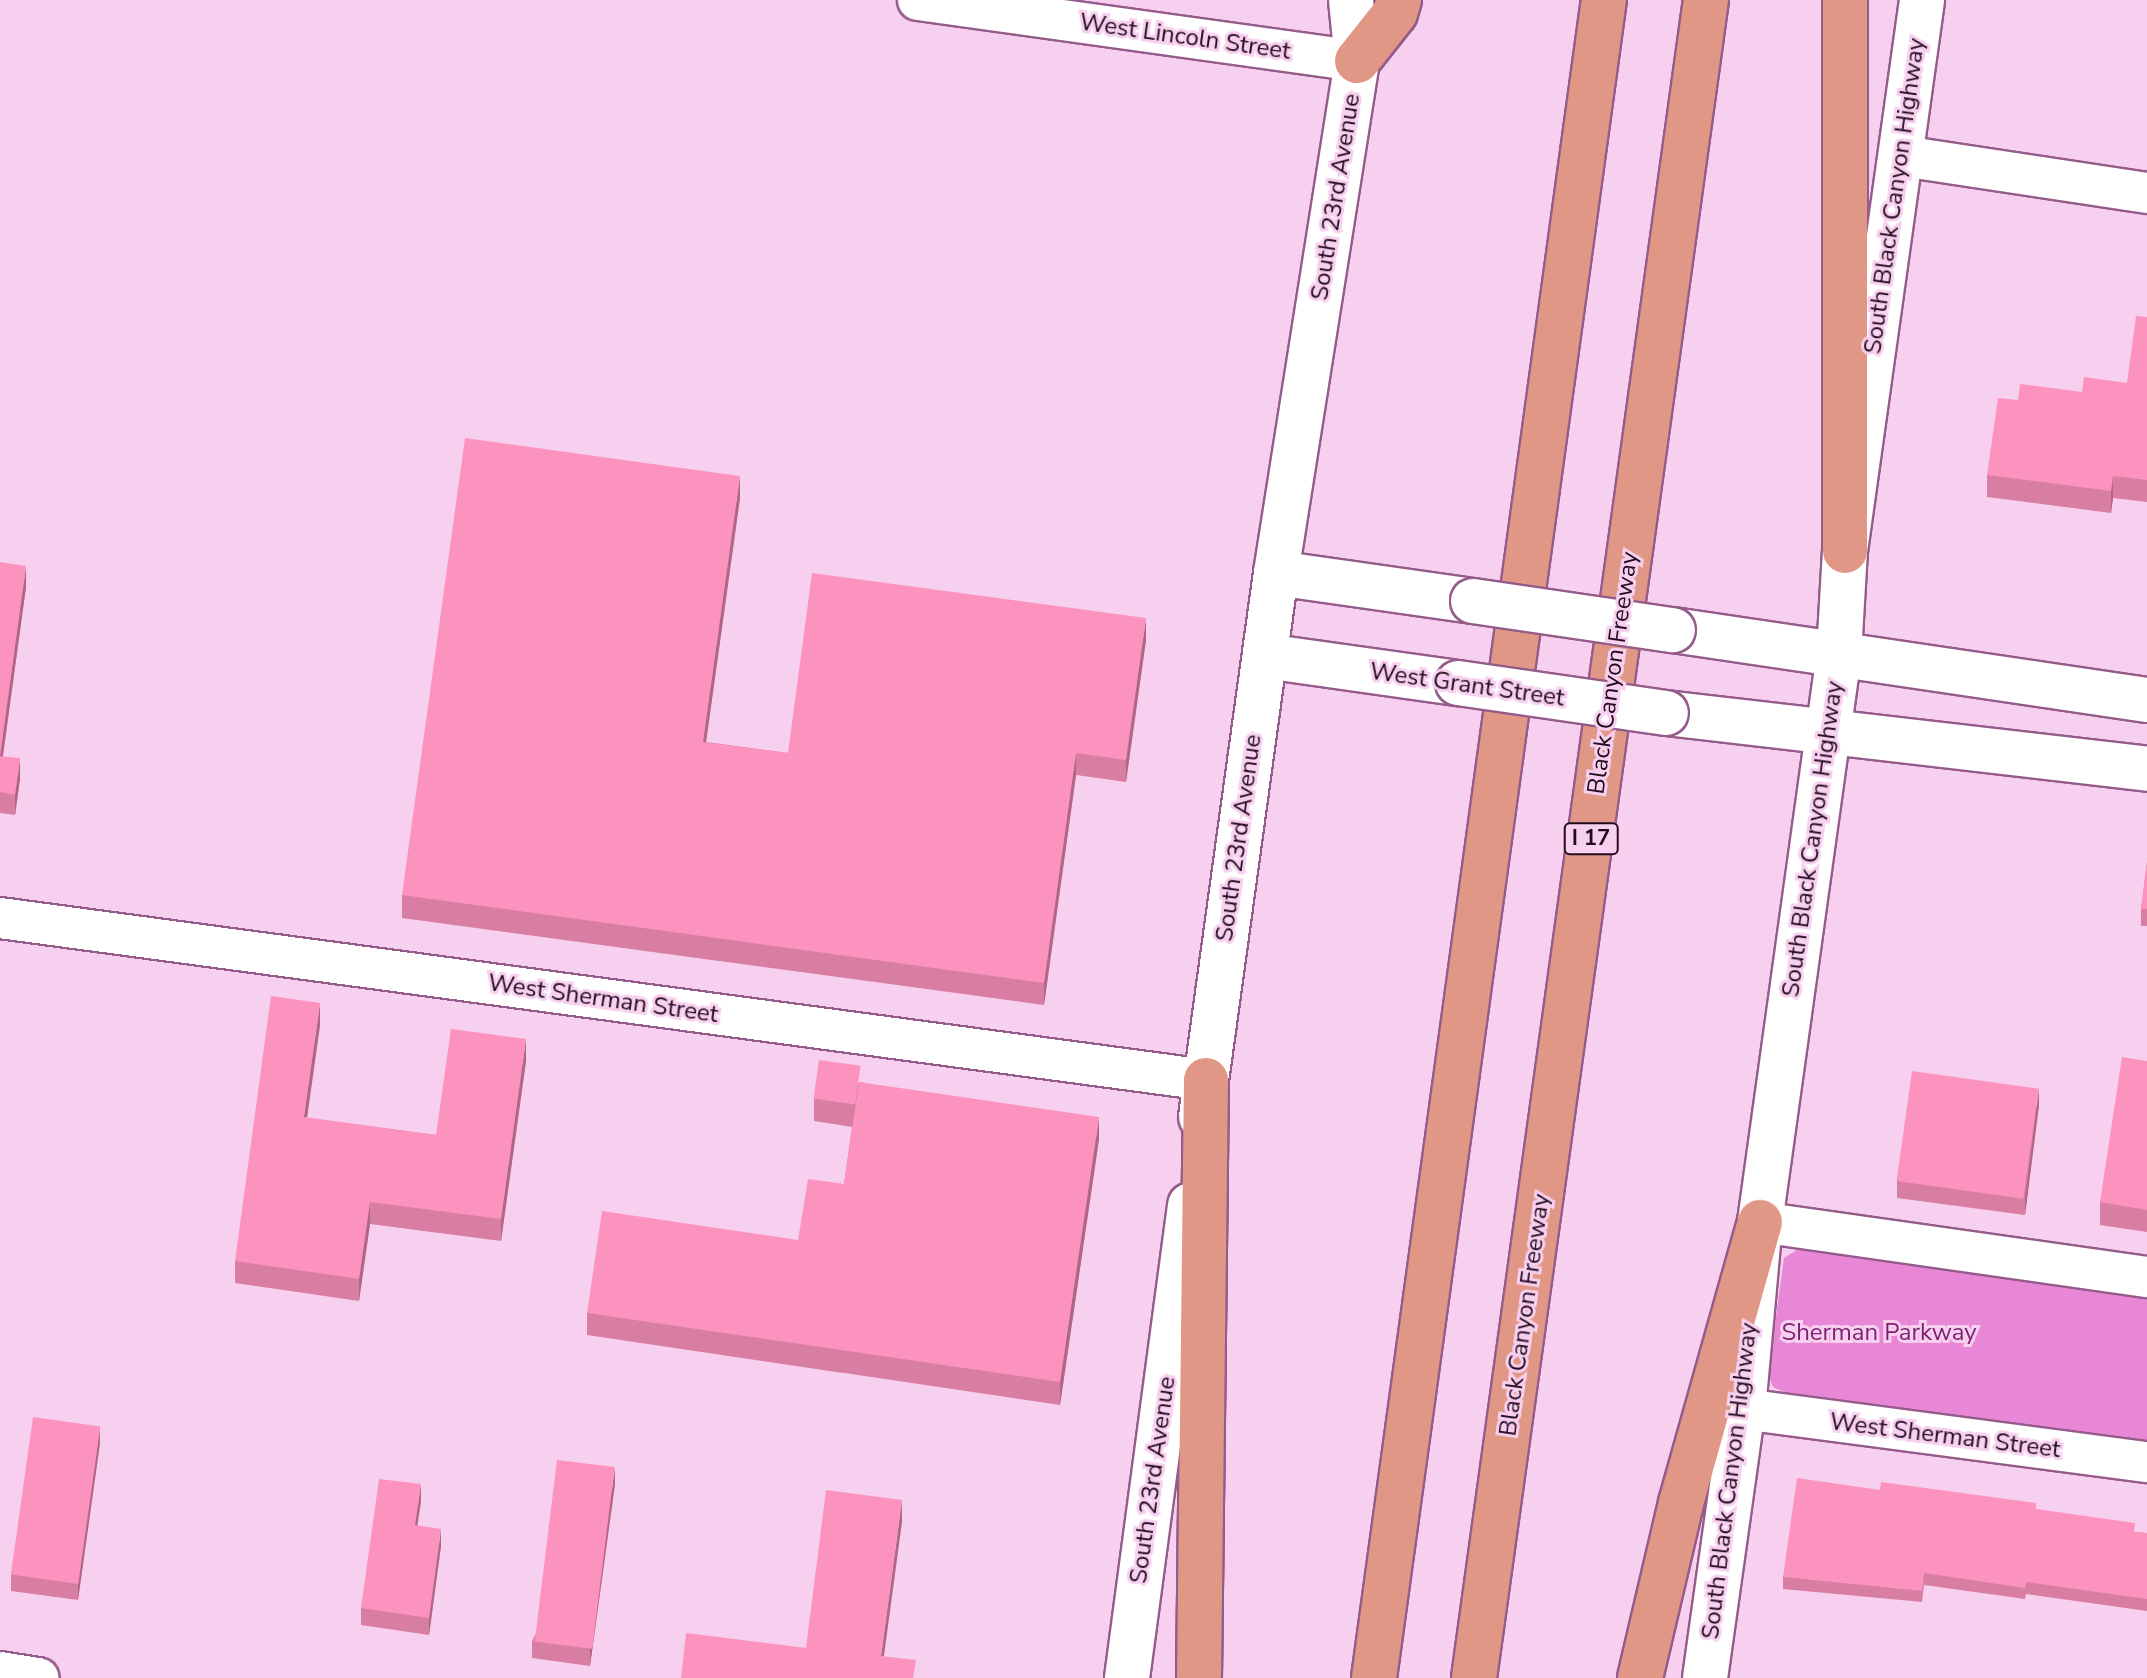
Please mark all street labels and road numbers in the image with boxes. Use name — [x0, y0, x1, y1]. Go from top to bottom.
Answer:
street label: West Lincoln Street — [1078, 8, 1292, 66]
street label: South Black Canyon Highway — [1859, 36, 1931, 356]
street label: South 23rd Avenue — [1305, 92, 1367, 302]
street label: Black Canyon Freeway — [1582, 550, 1644, 796]
street label: West Grant Street — [1368, 657, 1566, 713]
street label: South Black Canyon Highway — [1777, 679, 1849, 999]
street label: South 23rd Avenue — [1210, 733, 1268, 943]
road number: I 17 — [1563, 821, 1619, 857]
street label: West Sherman Street — [486, 969, 720, 1029]
street label: Black Canyon Freeway — [1494, 1192, 1556, 1438]
street label: South Black Canyon Highway — [1696, 1321, 1764, 1641]
street label: South 23rd Avenue — [1124, 1375, 1182, 1585]
street label: West Sherman Street — [1828, 1408, 2062, 1464]

